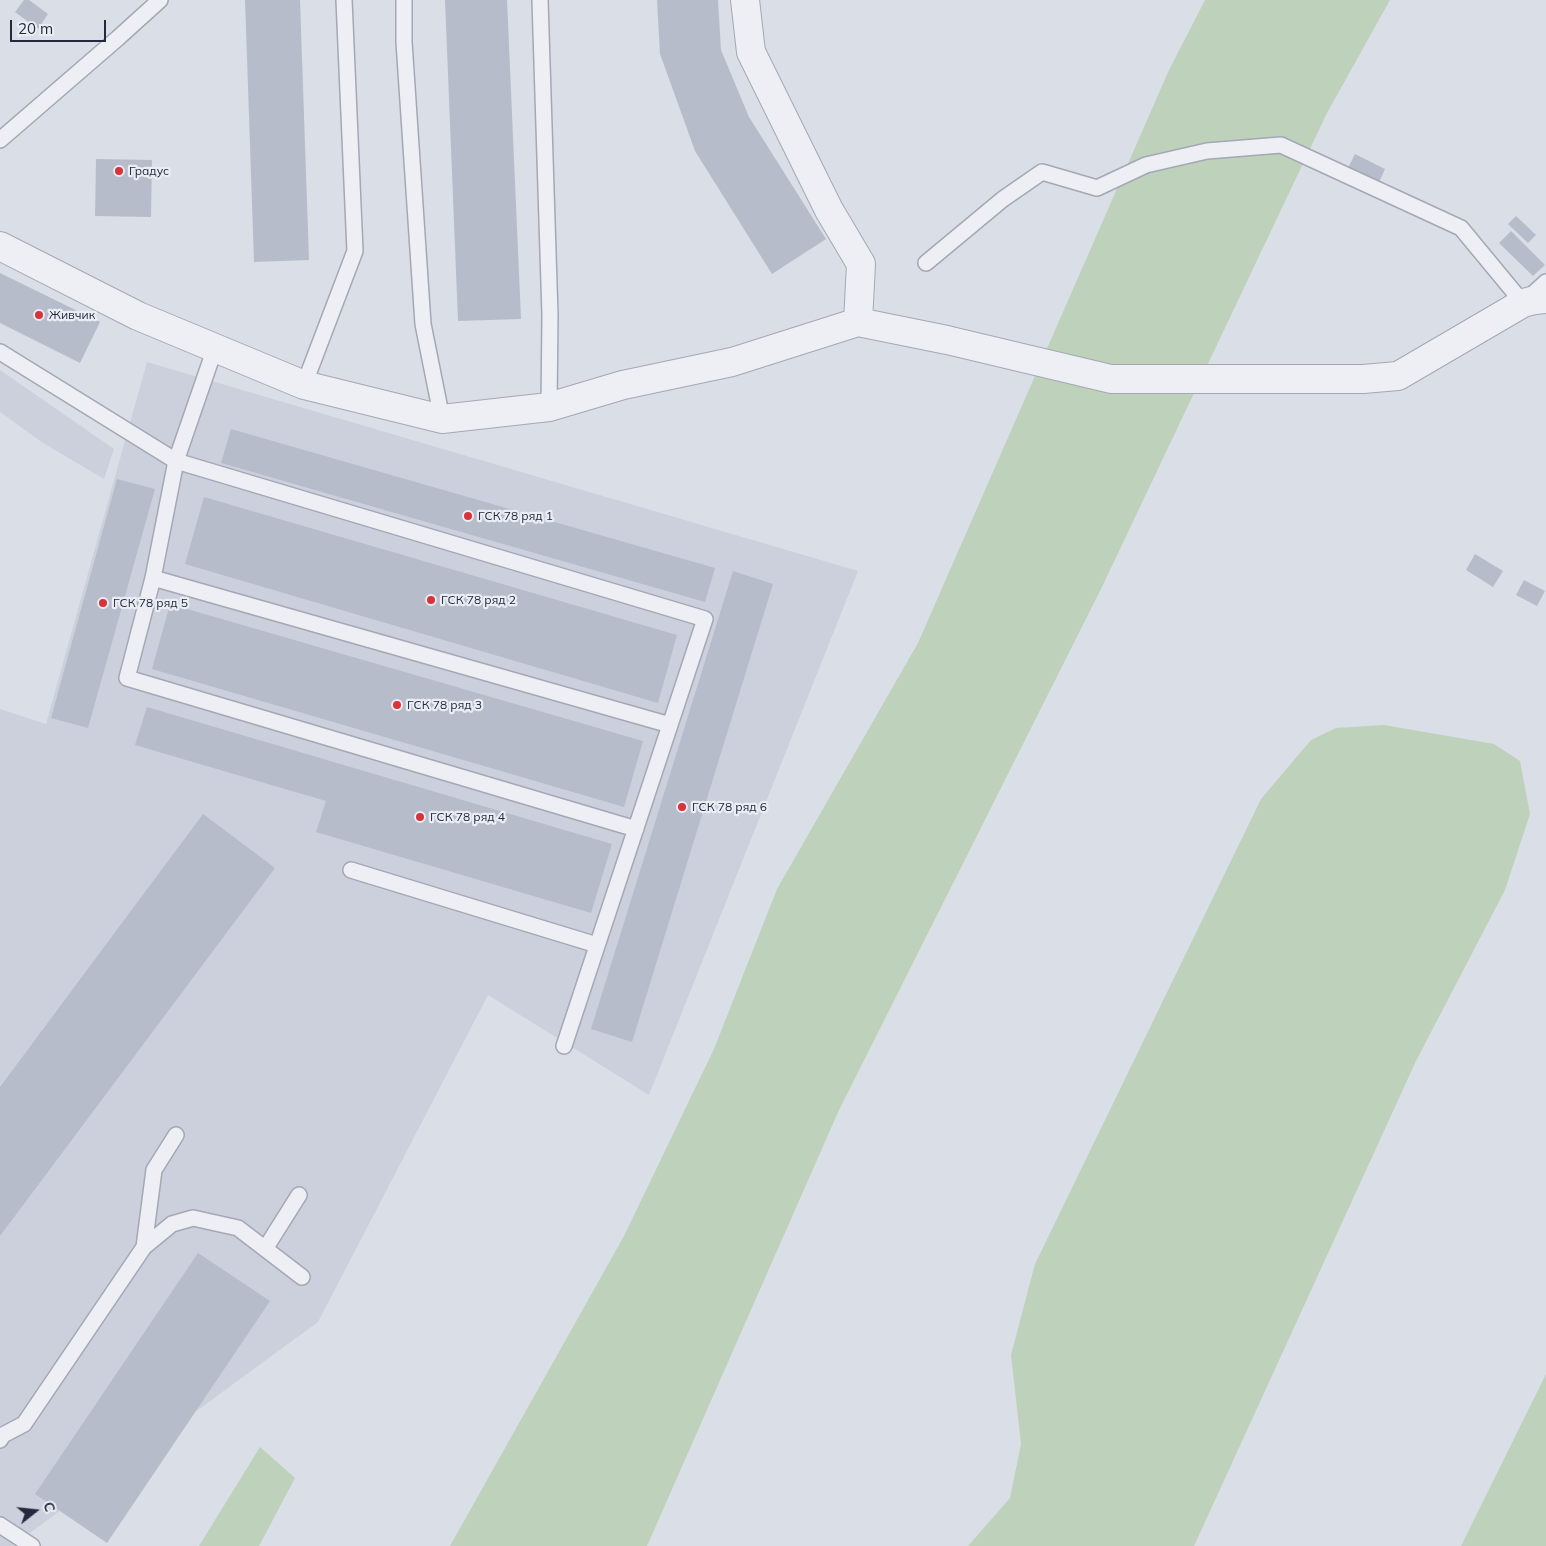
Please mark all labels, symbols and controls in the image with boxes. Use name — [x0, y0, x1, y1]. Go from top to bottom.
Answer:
scale bar — [12, 10, 109, 42]
text: 20 m — [18, 19, 53, 38]
place label: Градус — [129, 164, 169, 178]
marker: Градус — [113, 165, 125, 177]
place label: Живчик — [49, 308, 95, 322]
marker: Живчик — [33, 309, 45, 321]
place label: ГСК 78 ряд 1 — [478, 509, 553, 523]
marker: ГСК 78 ряд 1 — [462, 510, 474, 522]
place label: ГСК 78 ряд 2 — [441, 593, 516, 607]
marker: ГСК 78 ряд 2 — [425, 594, 437, 606]
place label: ГСК 78 ряд 5 — [113, 596, 188, 610]
marker: ГСК 78 ряд 5 — [97, 597, 109, 609]
place label: ГСК 78 ряд 3 — [407, 698, 482, 712]
marker: ГСК 78 ряд 3 — [391, 699, 403, 711]
place label: ГСК 78 ряд 6 — [692, 800, 767, 814]
marker: ГСК 78 ряд 6 — [676, 801, 688, 813]
place label: ГСК 78 ряд 4 — [430, 810, 505, 824]
marker: ГСК 78 ряд 4 — [414, 811, 426, 823]
north arrow — [10, 1486, 60, 1536]
text: С — [39, 1500, 59, 1514]

